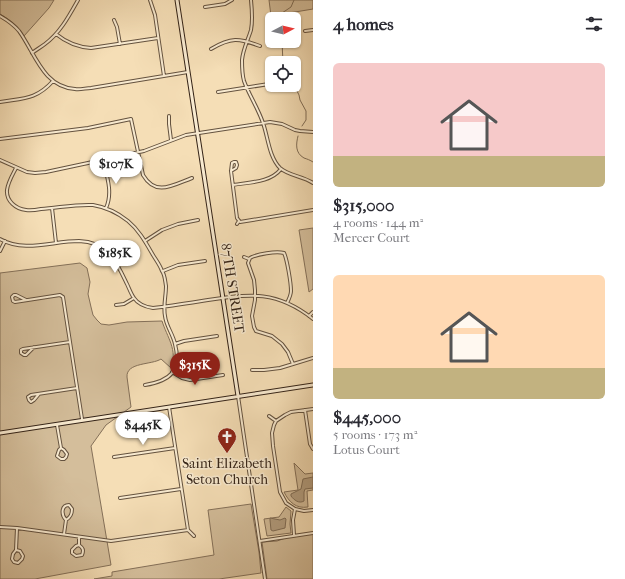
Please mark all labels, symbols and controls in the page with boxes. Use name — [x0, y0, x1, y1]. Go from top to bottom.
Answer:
north arrow — [265, 12, 301, 48]
map controls — [265, 12, 301, 92]
icon: filters — [583, 13, 605, 35]
text: 4 homes — [333, 14, 393, 34]
button: locate — [265, 56, 301, 92]
icon: home — [433, 89, 505, 161]
pin: $107K — [88, 151, 144, 185]
text: $107K — [99, 156, 133, 171]
text: $315,000 — [333, 195, 394, 215]
text: 4 rooms · 144 m² — [333, 215, 423, 230]
text: Mercer Court — [333, 230, 410, 245]
pin: $185K — [87, 240, 143, 274]
street label: 87TH STREET — [217, 242, 248, 335]
text: $185K — [98, 245, 132, 260]
icon: home — [433, 301, 505, 373]
pin: $315K — [167, 352, 223, 386]
text: $315K — [179, 357, 211, 372]
text: $445,000 — [333, 407, 401, 427]
pin: $445K — [115, 412, 171, 446]
text: $445K — [124, 417, 162, 432]
church icon: Saint Elizabeth Seton Church — [216, 426, 238, 454]
text: 5 rooms · 173 m² — [333, 427, 417, 442]
text: Lotus Court — [333, 442, 400, 457]
place label: Saint Elizabeth Seton Church — [182, 455, 272, 488]

